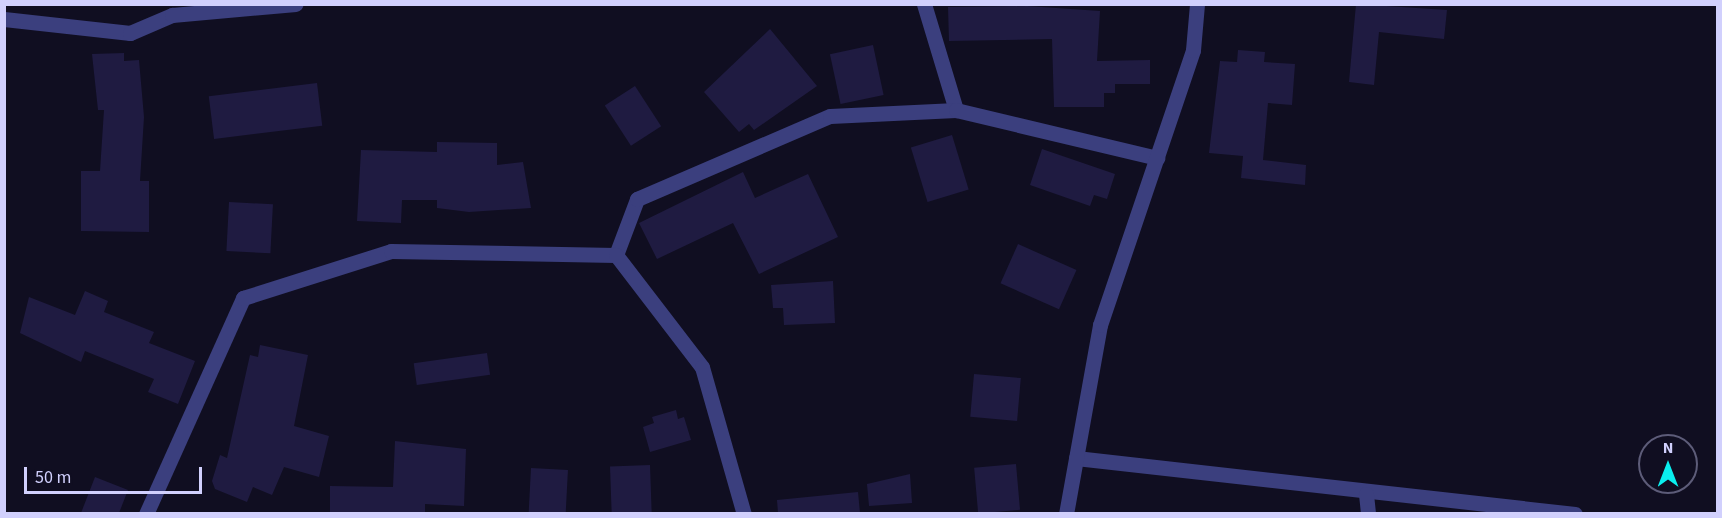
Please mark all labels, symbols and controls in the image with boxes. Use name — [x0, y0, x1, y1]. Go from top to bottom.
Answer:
north arrow — [1638, 434, 1698, 494]
text: N — [1663, 437, 1673, 459]
scale bar — [27, 455, 206, 493]
text: 50 m — [35, 465, 71, 490]

